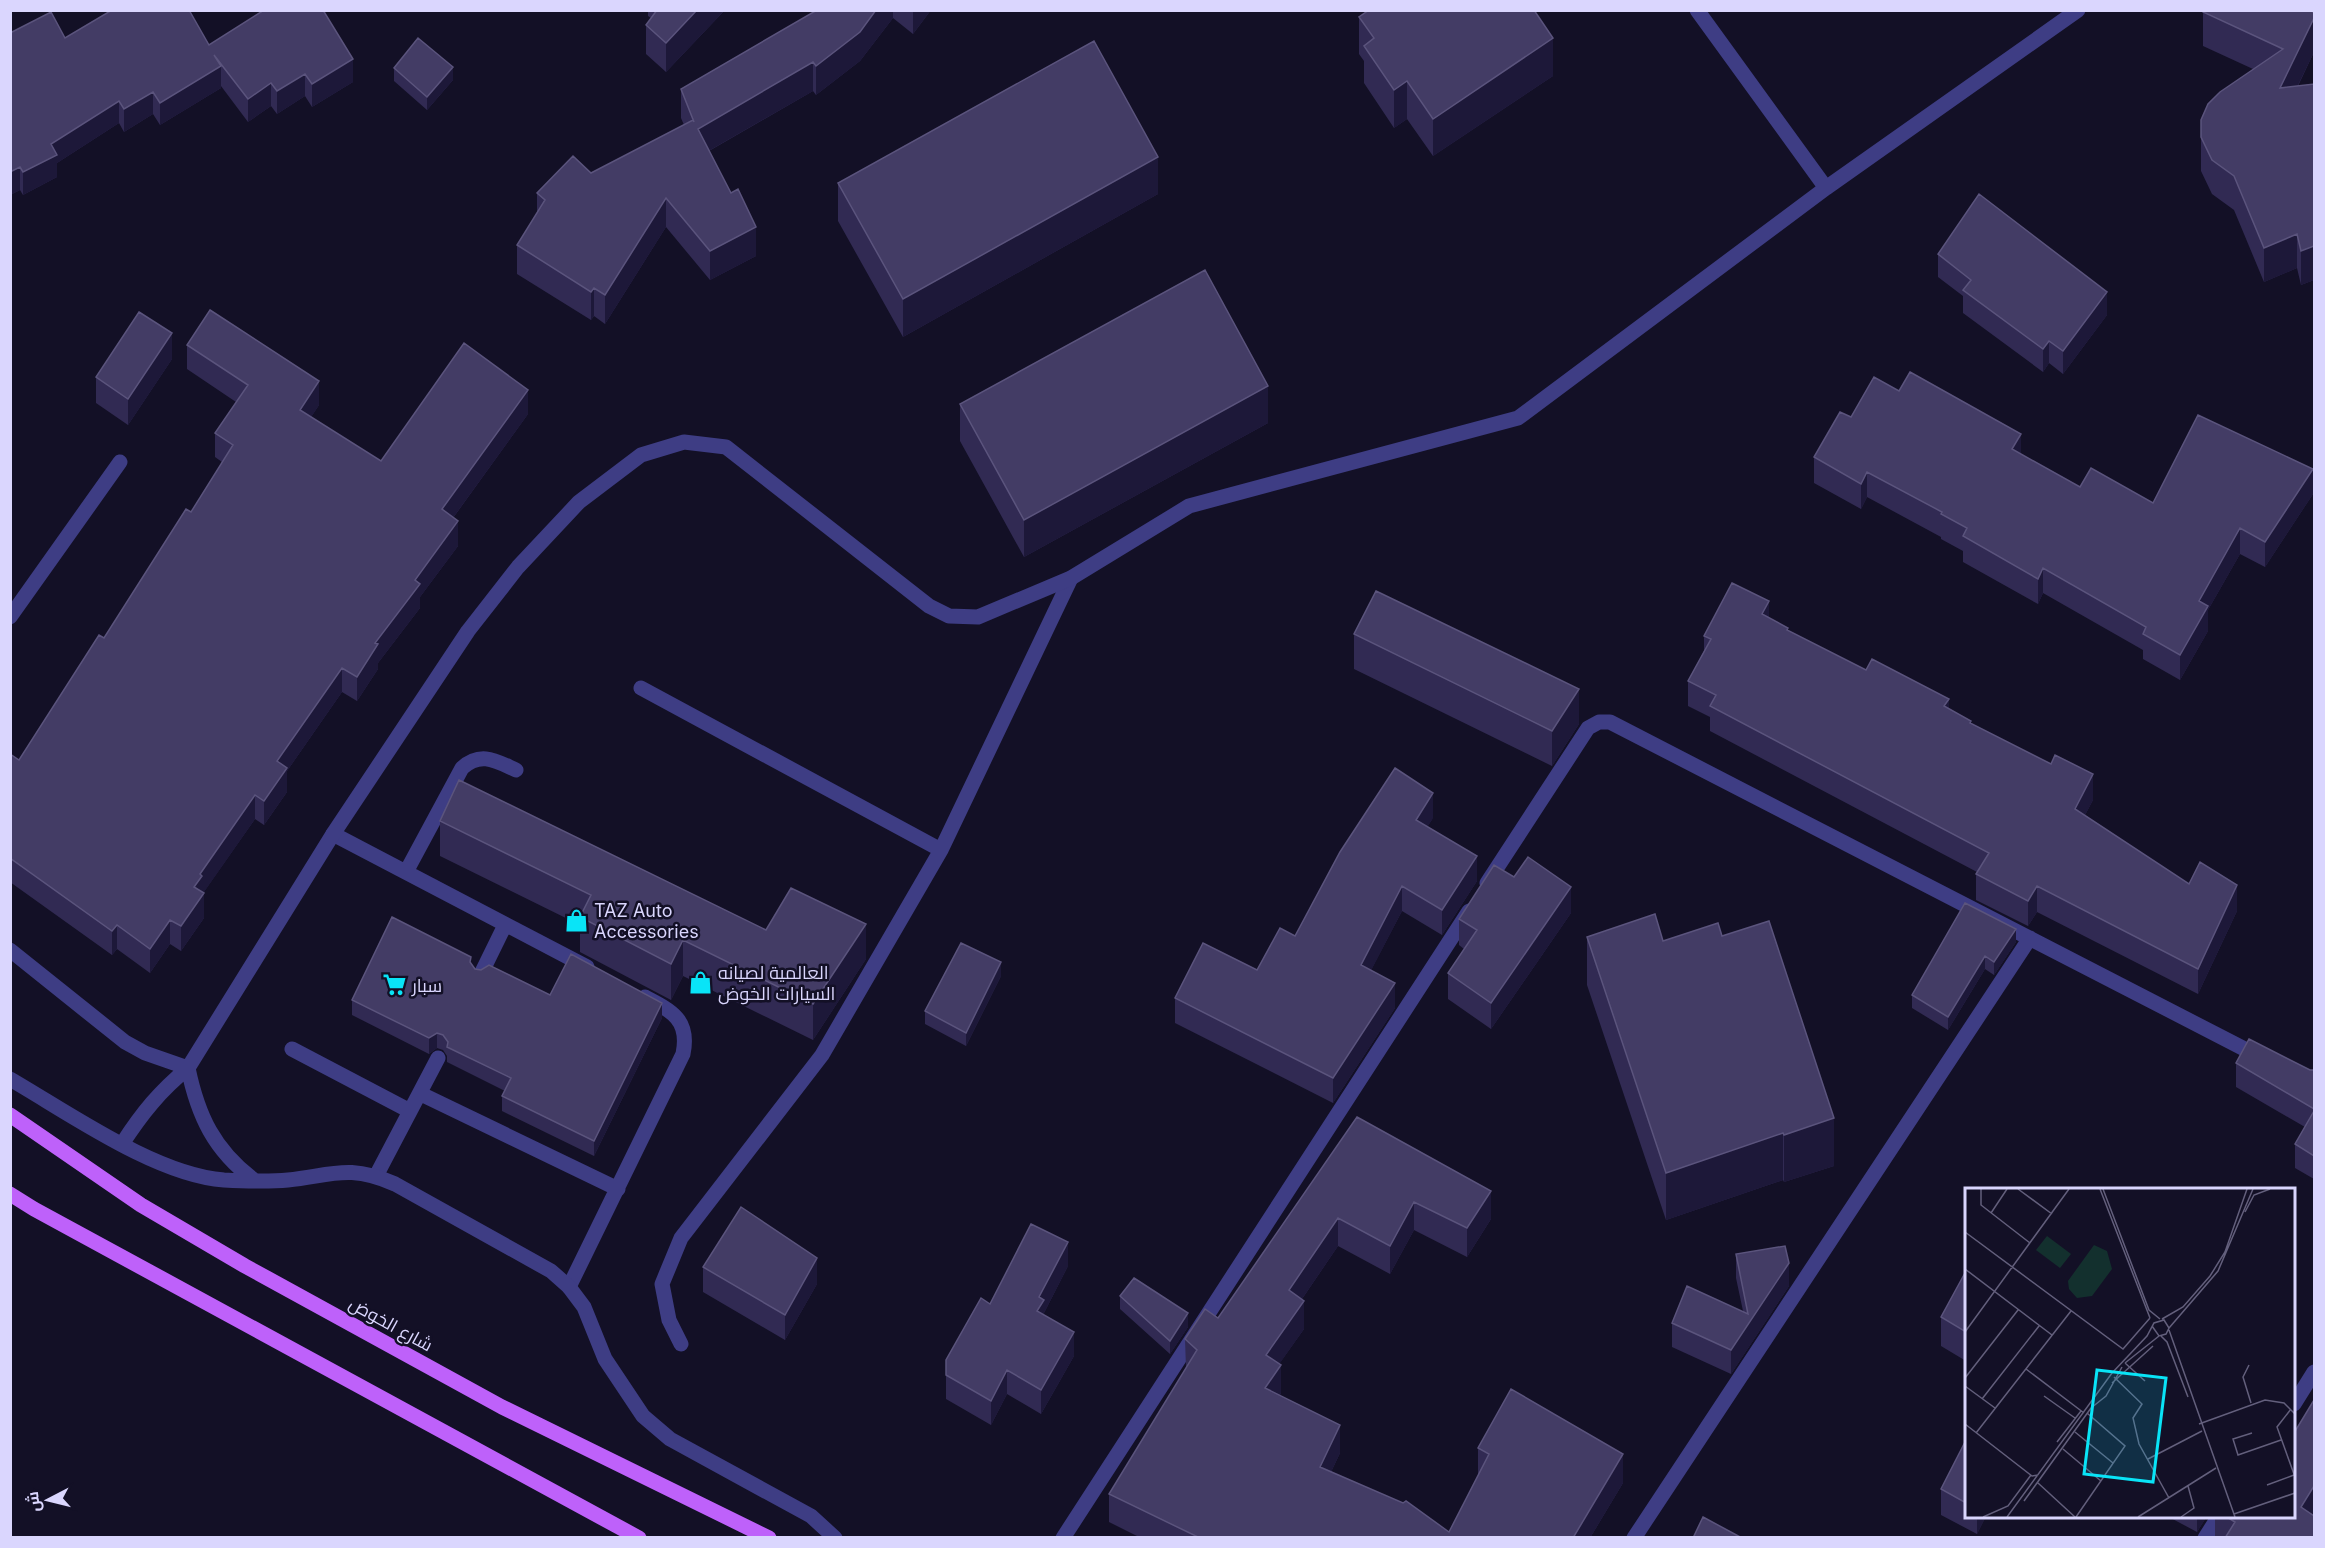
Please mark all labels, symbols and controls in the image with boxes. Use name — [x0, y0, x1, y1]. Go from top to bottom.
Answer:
place label: TAZ Auto Accessories — [594, 900, 699, 942]
shop icon: TAZ Auto Accessories — [563, 907, 589, 933]
place label: العالمية لصيانه السيارات الخوض — [718, 962, 835, 1005]
shop icon: العالمية لصيانه السيارات الخوض — [687, 969, 713, 995]
supermarket icon: سبار — [381, 972, 407, 998]
place label: سبار — [411, 975, 442, 997]
inset map — [1965, 1188, 2295, 1518]
street label: شارع الخوض — [345, 1292, 437, 1357]
north arrow — [18, 1470, 78, 1530]
text: ش — [22, 1490, 44, 1513]

